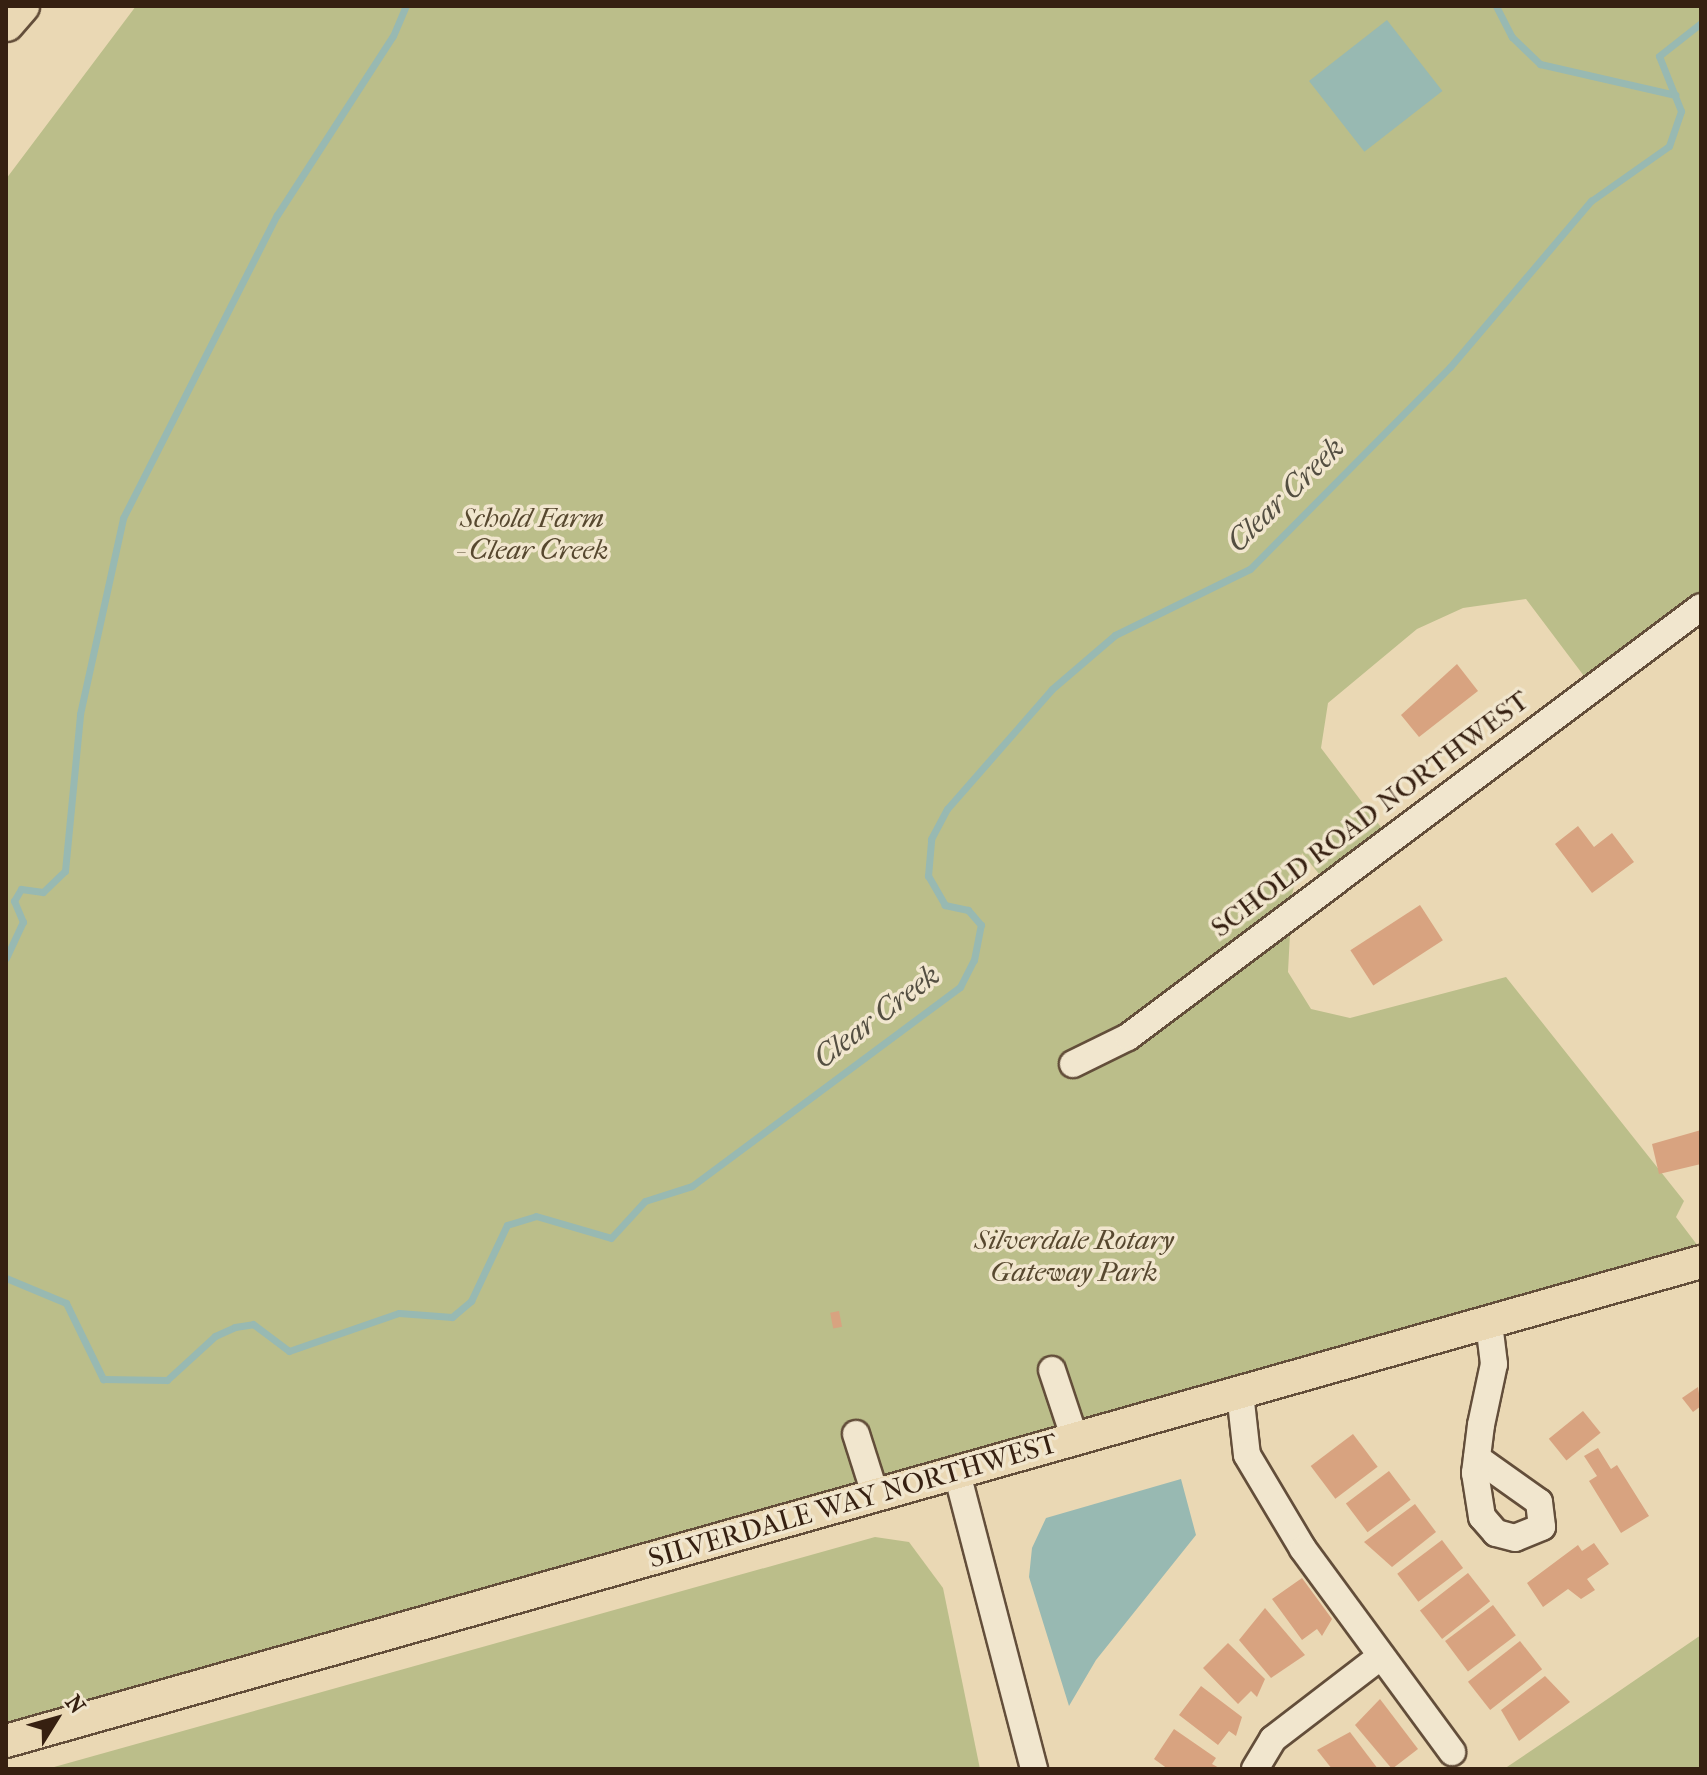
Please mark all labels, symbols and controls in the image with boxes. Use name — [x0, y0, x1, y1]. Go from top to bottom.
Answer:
water label: Clear Creek — [1220, 430, 1352, 560]
park label: Schold Farm - Clear Creek — [455, 501, 609, 567]
street label: SCHOLD ROAD NORTHWEST — [1205, 684, 1535, 944]
water label: Clear Creek — [807, 958, 947, 1076]
park label: Silverdale Rotary Gateway Park — [974, 1223, 1174, 1289]
street label: SILVERDALE WAY NORTHWEST — [645, 1426, 1061, 1576]
north arrow — [16, 1679, 96, 1759]
text: N — [60, 1690, 91, 1719]

